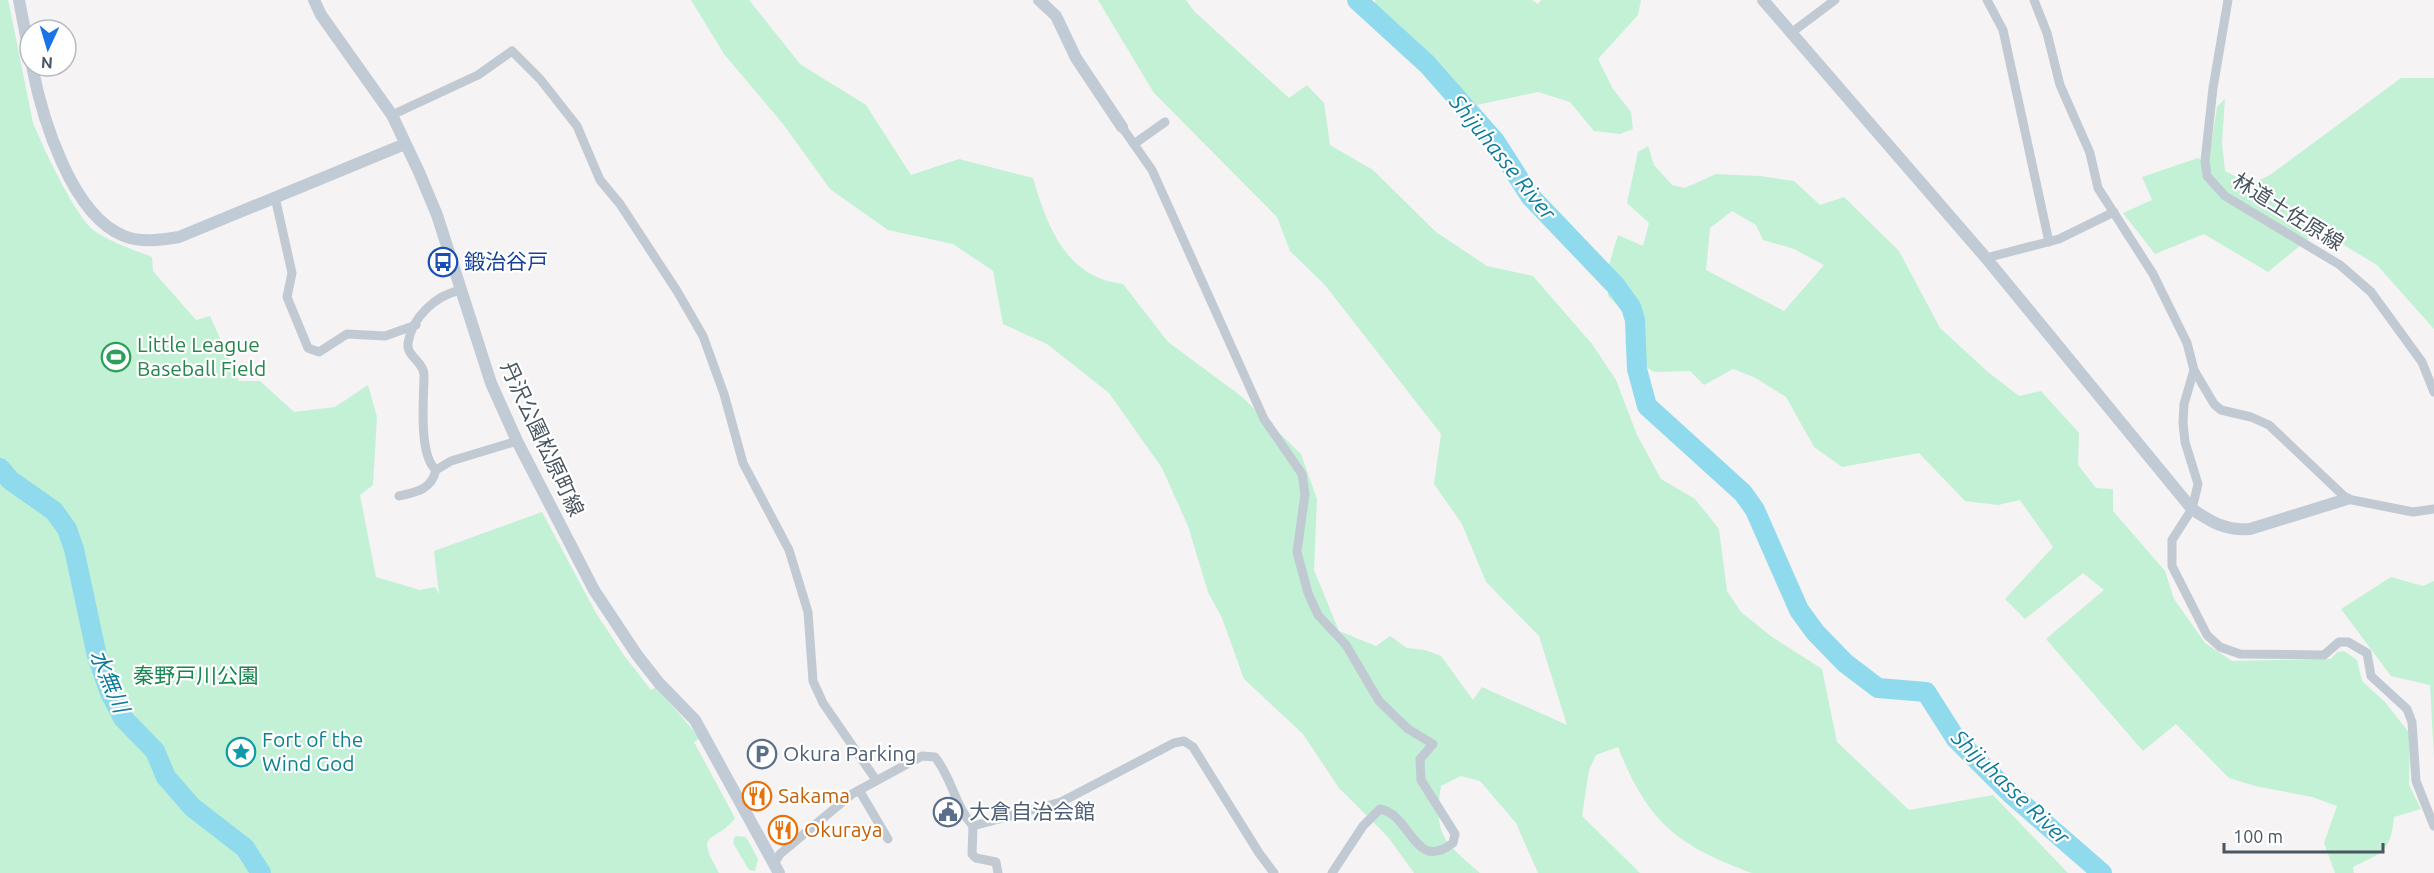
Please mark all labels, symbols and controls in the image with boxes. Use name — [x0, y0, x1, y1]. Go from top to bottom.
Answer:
north arrow — [18, 18, 78, 78]
text: N — [40, 54, 54, 72]
water label: Shijuhasse River — [1445, 88, 1562, 225]
street label: 林道土佐原線 — [2229, 168, 2348, 255]
bus stop icon: 鍛治谷戸 — [427, 246, 459, 278]
place label: 鍛治谷戸 — [464, 249, 548, 273]
place label: Little League Baseball Field — [137, 332, 266, 380]
sports icon: Little League Baseball Field — [100, 341, 132, 373]
street label: 丹沢公園松原町線 — [497, 357, 589, 520]
water label: 水無川 — [86, 646, 136, 718]
park label: 秦野戸川公園 — [133, 663, 259, 687]
water label: Shijuhasse River — [1947, 724, 2076, 849]
place label: Fort of the Wind God — [262, 727, 363, 775]
place icon: Fort of the Wind God — [225, 736, 257, 768]
parking icon: Okura Parking — [746, 738, 778, 770]
place label: Okura Parking — [783, 741, 916, 765]
restaurant icon: Sakama — [741, 780, 773, 812]
place label: Sakama — [778, 783, 850, 807]
public building icon: 大倉自治会館 — [932, 796, 964, 828]
place label: 大倉自治会館 — [969, 799, 1095, 823]
restaurant icon: Okuraya — [767, 814, 799, 846]
scale bar — [2224, 816, 2383, 854]
place label: Okuraya — [804, 817, 882, 841]
text: 100 m — [2233, 826, 2283, 846]

